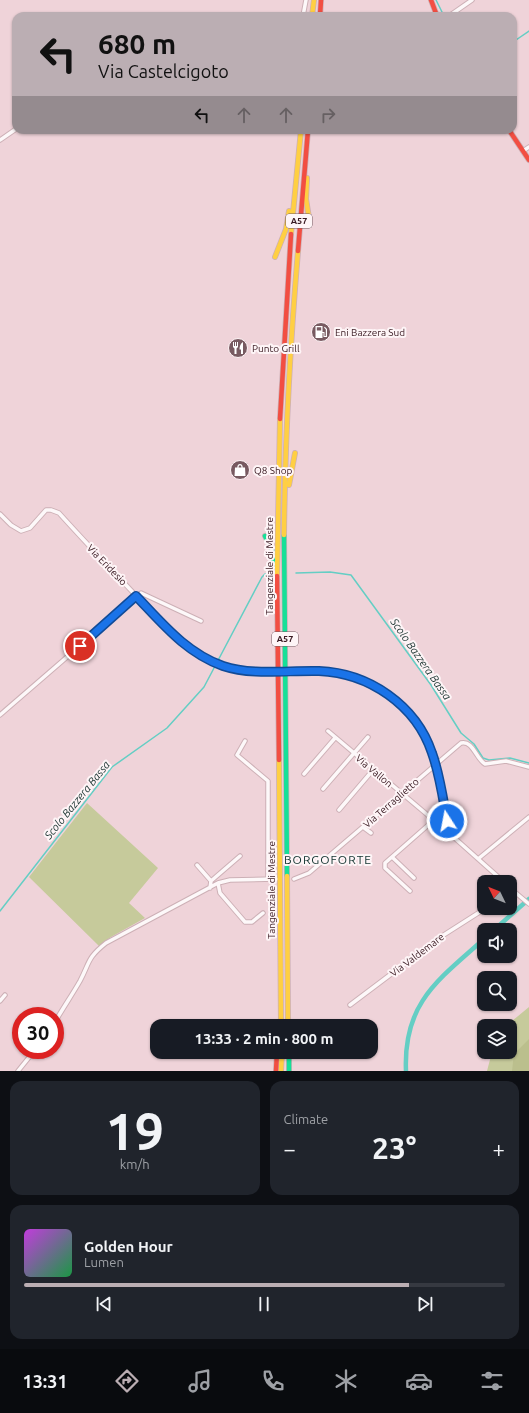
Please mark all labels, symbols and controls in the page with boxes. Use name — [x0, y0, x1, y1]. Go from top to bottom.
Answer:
icon: left — [32, 28, 84, 80]
text: 680 m — [98, 28, 176, 59]
text: Via Castelcigoto — [98, 61, 229, 81]
icon: left — [191, 104, 213, 126]
icon: ahead — [233, 104, 255, 126]
icon: ahead — [275, 104, 297, 126]
icon: right — [317, 104, 339, 126]
road number: A57 — [286, 214, 312, 228]
fuel station icon: Eni Bazzera Sud — [310, 321, 332, 343]
place label: Eni Bazzera Sud — [335, 327, 405, 338]
restaurant icon: Punto Grill — [227, 337, 249, 359]
place label: Punto Grill — [252, 343, 300, 354]
shop icon: Q8 Shop — [229, 459, 251, 481]
place label: Q8 Shop — [254, 465, 292, 476]
street label: Tangenziale di Mestre — [264, 517, 275, 615]
street label: Via Eridesio — [85, 542, 129, 588]
water label: Scolo Bazzera Bassa — [388, 615, 454, 702]
pin — [63, 629, 97, 663]
road number: A57 — [272, 632, 298, 646]
icon: arrive — [69, 635, 91, 657]
street label: Via Vallon — [353, 752, 395, 790]
water label: Scolo Bazzera Bassa — [41, 759, 112, 842]
street label: Via Terraglietto — [361, 776, 421, 830]
position arrow — [426, 800, 468, 842]
street label: Tangenziale di Mestre — [266, 841, 277, 939]
district label: BORGOFORTE — [284, 853, 372, 866]
north arrow — [477, 875, 517, 915]
map controls — [477, 875, 517, 1059]
button: sound — [477, 923, 517, 963]
street label: Via Valdemare — [388, 931, 446, 979]
button: search — [477, 971, 517, 1011]
speed limit sign: 30 — [12, 1007, 64, 1059]
button: layers — [477, 1019, 517, 1059]
text: 13:33 · 2 min · 800 m — [195, 1030, 333, 1047]
text: 19 — [105, 1102, 164, 1160]
text: Climate — [284, 1112, 328, 1126]
text: 23° — [372, 1131, 416, 1165]
text: − — [284, 1136, 296, 1161]
text: + — [493, 1136, 505, 1161]
text: km/h — [120, 1157, 150, 1171]
text: Golden Hour — [84, 1238, 173, 1255]
text: Lumen — [84, 1255, 124, 1269]
icon: previous — [93, 1293, 115, 1315]
icon: pause — [253, 1293, 275, 1315]
icon: next — [414, 1293, 436, 1315]
icon: directions — [113, 1367, 141, 1395]
icon: music — [186, 1367, 214, 1395]
icon: phone — [259, 1367, 287, 1395]
icon: climate — [332, 1367, 360, 1395]
icon: car — [405, 1367, 433, 1395]
icon: filters — [478, 1367, 506, 1395]
text: 13:31 — [23, 1371, 68, 1391]

